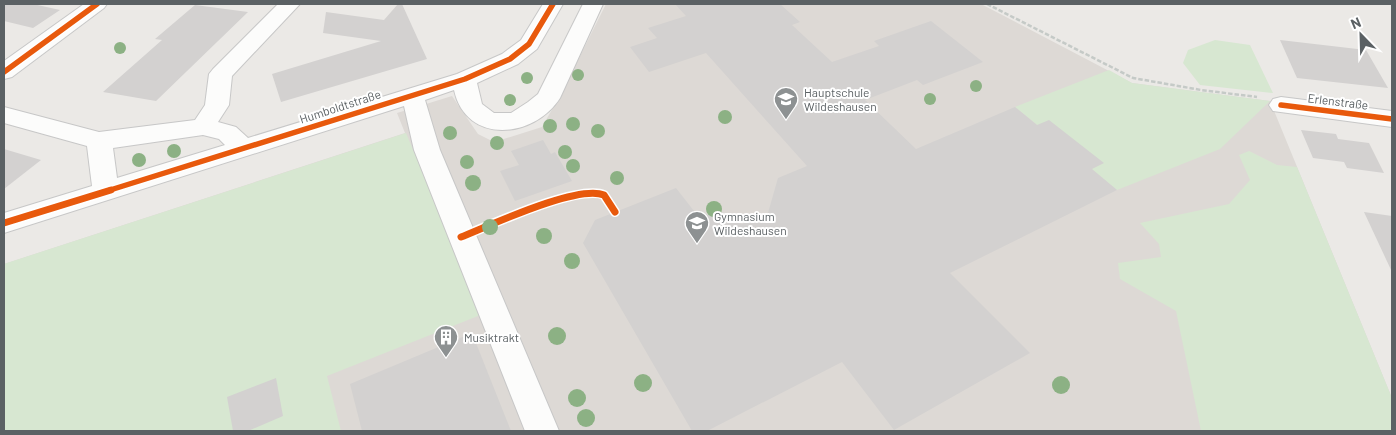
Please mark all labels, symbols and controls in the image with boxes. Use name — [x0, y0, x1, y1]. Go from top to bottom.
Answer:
north arrow — [1336, 10, 1386, 60]
text: N — [1348, 13, 1363, 32]
place label: Hauptschule Wildeshausen — [804, 85, 877, 113]
street label: Humboldtstraße — [298, 86, 382, 126]
school or university icon: Hauptschule Wildeshausen — [773, 86, 799, 120]
street label: Erlenstraße — [1307, 90, 1369, 112]
place label: Gymnasium Wildeshausen — [714, 209, 787, 237]
school or university icon: Gymnasium Wildeshausen — [684, 210, 710, 244]
building icon: Musiktrakt — [433, 324, 459, 358]
place label: Musiktrakt — [464, 330, 519, 344]

